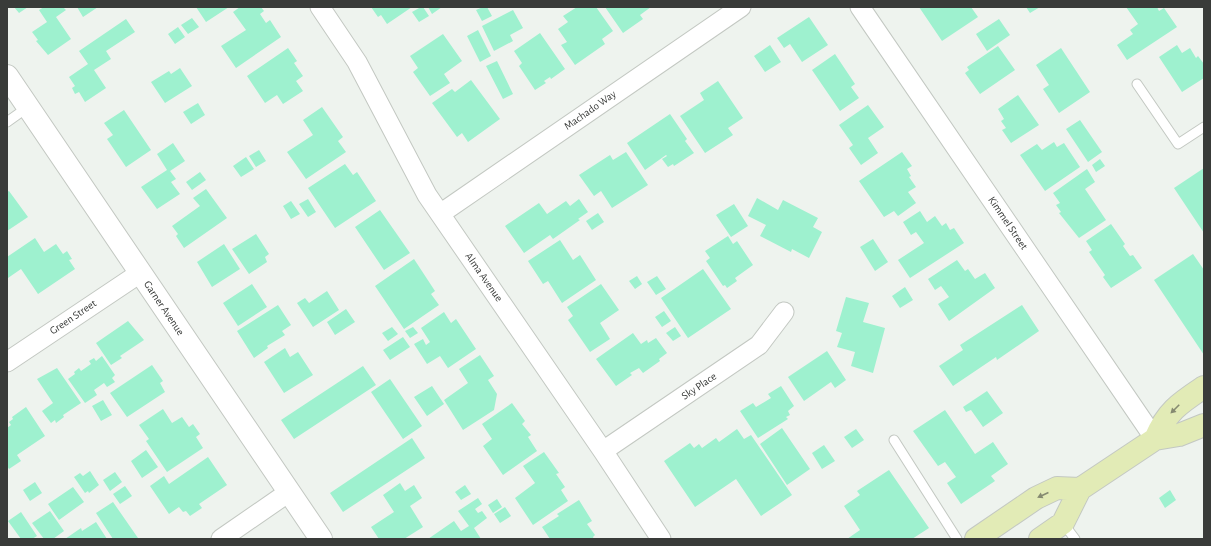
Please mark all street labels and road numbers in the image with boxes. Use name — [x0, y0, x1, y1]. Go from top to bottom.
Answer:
street label: Machado Way — [562, 88, 618, 132]
street label: Kimmel Street — [986, 194, 1030, 252]
street label: Alma Avenue — [463, 251, 505, 303]
street label: Garner Avenue — [142, 279, 186, 337]
street label: Green Street — [48, 297, 99, 337]
street label: Sky Place — [680, 370, 718, 402]

